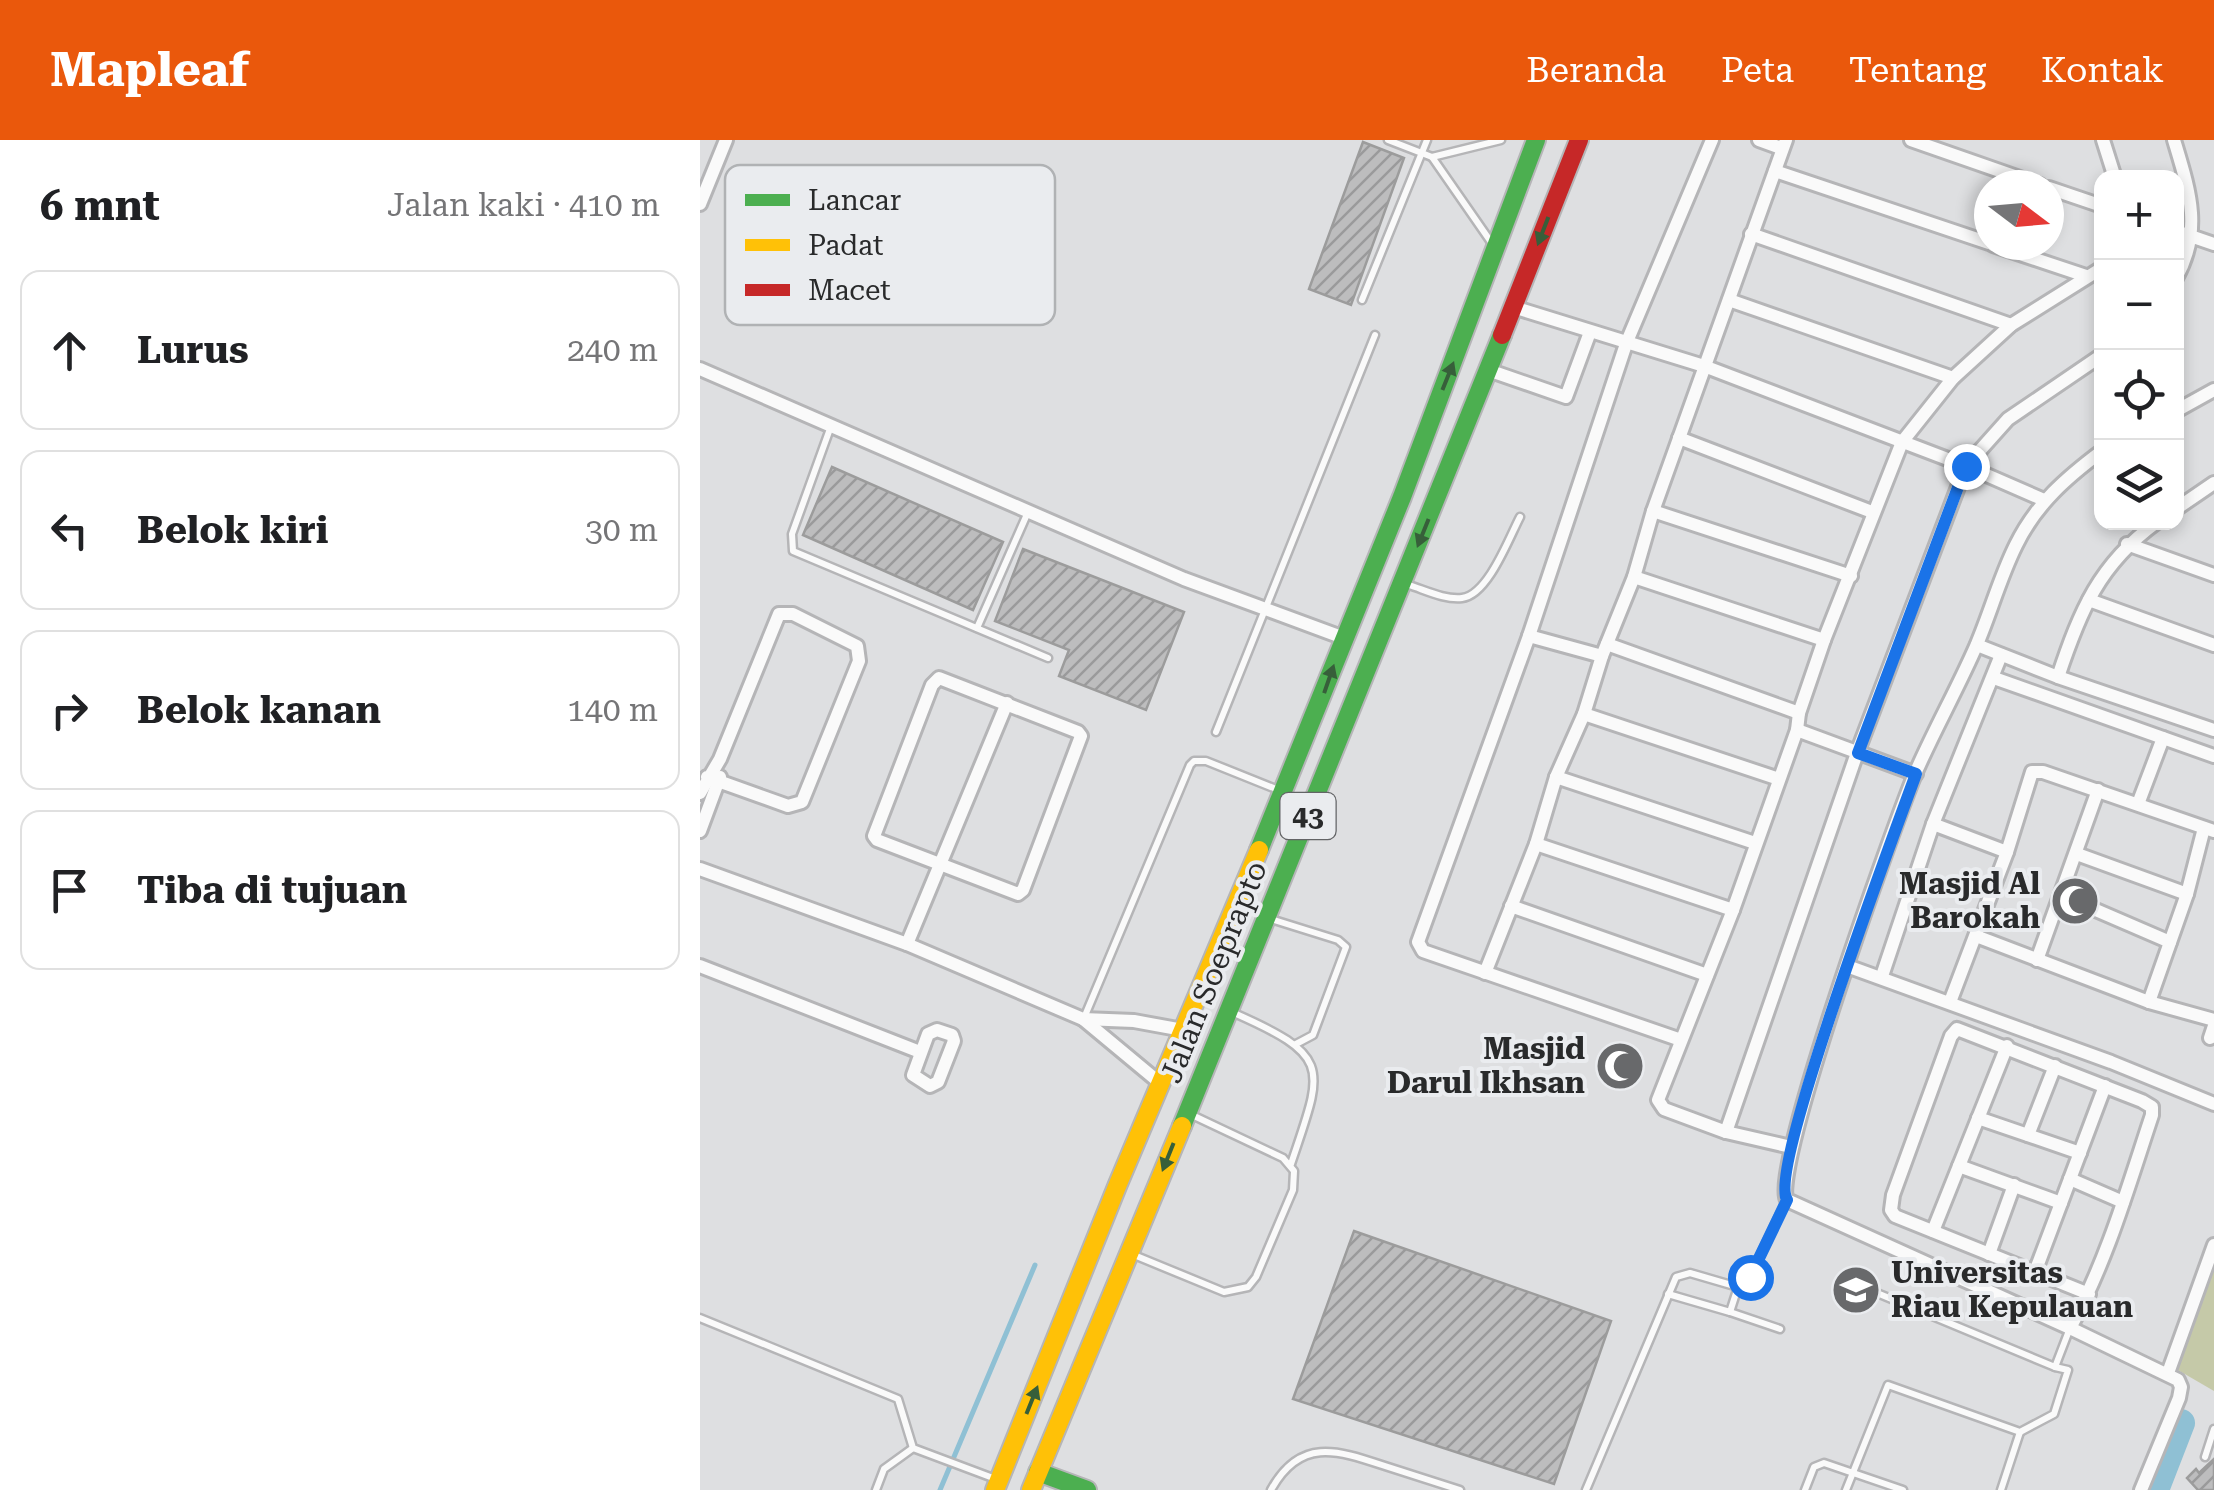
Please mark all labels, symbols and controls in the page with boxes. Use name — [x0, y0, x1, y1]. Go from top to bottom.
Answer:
text: Mapleaf — [50, 42, 249, 98]
text: Beranda — [1526, 50, 1666, 91]
text: Peta — [1721, 50, 1794, 91]
text: Tentang — [1849, 50, 1986, 91]
text: Kontak — [2041, 50, 2164, 91]
legend — [725, 165, 1055, 325]
north arrow — [1974, 170, 2064, 260]
map controls — [2094, 170, 2184, 530]
button: + — [2094, 170, 2184, 260]
text: 6 mnt — [40, 181, 160, 230]
text: Lancar — [808, 184, 901, 217]
text: Jalan kaki · 410 m — [387, 186, 660, 224]
one-way arrow — [1535, 216, 1550, 246]
text: Padat — [808, 229, 883, 262]
button: − — [2094, 260, 2184, 350]
text: Macet — [808, 274, 891, 307]
icon: ahead — [42, 323, 97, 378]
text: Lurus — [137, 328, 249, 372]
text: 240 m — [567, 331, 658, 369]
button: locate — [2094, 350, 2184, 440]
one-way arrow — [1441, 361, 1457, 391]
button: layers — [2094, 440, 2184, 530]
route end — [1944, 444, 1990, 490]
icon: left — [42, 503, 97, 558]
text: Belok kiri — [137, 508, 328, 552]
text: 30 m — [585, 511, 658, 549]
one-way arrow — [1415, 518, 1431, 548]
one-way arrow — [1323, 663, 1338, 693]
icon: right — [42, 683, 97, 738]
text: Belok kanan — [137, 688, 381, 732]
text: 140 m — [567, 691, 658, 729]
road number: 43 — [1280, 793, 1336, 839]
street label: Jalan Soeprapto — [1153, 856, 1274, 1088]
icon: arrive — [42, 863, 97, 918]
place label: Masjid Al Barokah — [1899, 866, 2040, 935]
text: Tiba di tujuan — [137, 868, 407, 912]
mosque icon: Masjid Al Barokah — [2049, 875, 2101, 927]
place label: Masjid Darul Ikhsan — [1387, 1031, 1585, 1100]
mosque icon: Masjid Darul Ikhsan — [1594, 1040, 1646, 1092]
one-way arrow — [1159, 1143, 1175, 1173]
route start — [1728, 1255, 1774, 1301]
place label: Universitas Riau Kepulauan — [1891, 1255, 2133, 1324]
school or university icon: Universitas Riau Kepulauan — [1830, 1264, 1882, 1316]
one-way arrow — [1024, 1384, 1040, 1414]

